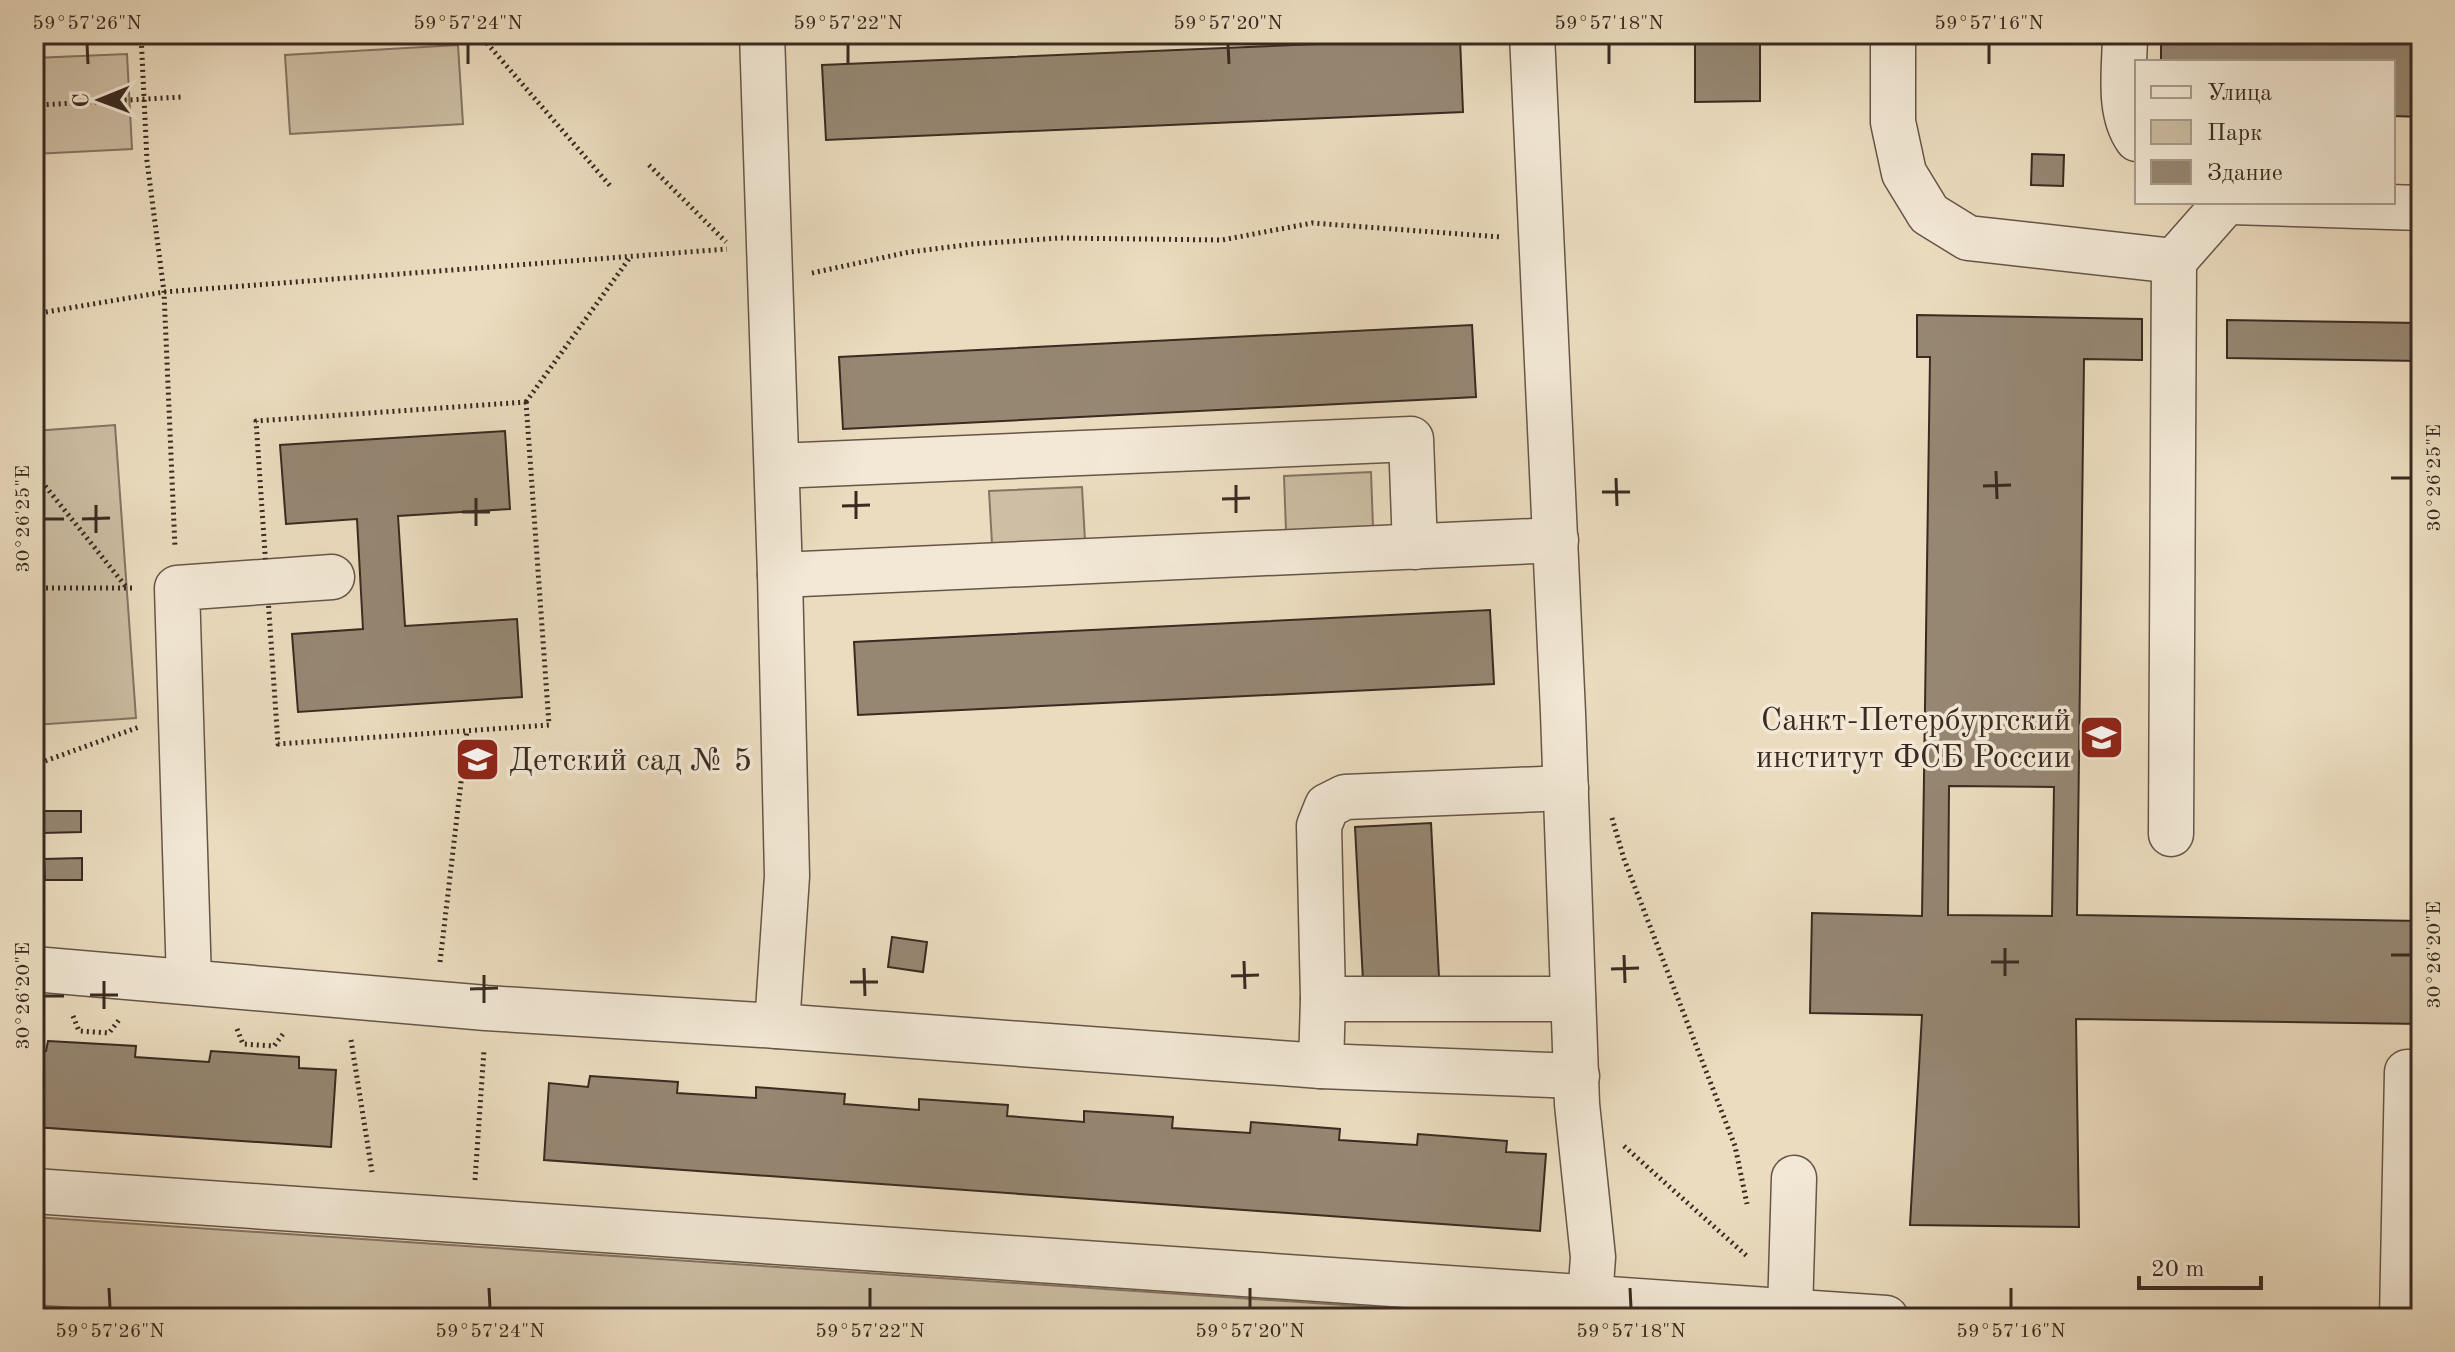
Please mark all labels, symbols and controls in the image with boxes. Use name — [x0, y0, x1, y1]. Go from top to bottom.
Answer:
text: 59°57'26"N — [32, 14, 142, 34]
text: 59°57'24"N — [413, 14, 523, 34]
text: 59°57'22"N — [793, 14, 903, 34]
text: 59°57'20"N — [1173, 14, 1283, 34]
text: 59°57'18"N — [1554, 14, 1664, 34]
text: 59°57'16"N — [1934, 14, 2044, 34]
north arrow — [60, 60, 140, 140]
legend — [2135, 60, 2395, 204]
text: Улица — [2207, 82, 2272, 106]
text: С — [71, 93, 93, 108]
text: Парк — [2207, 122, 2262, 146]
text: Здание — [2207, 162, 2283, 186]
text: 30°26'25"E — [2425, 424, 2445, 532]
text: 30°26'25"E — [14, 465, 34, 573]
place label: Санкт-Петербургский институт ФСБ России — [1756, 706, 2071, 775]
school or university icon: Санкт-Петербургский институт ФСБ России — [2078, 713, 2126, 761]
school or university icon: Детский сад № 5 — [454, 735, 502, 783]
place label: Детский сад № 5 — [509, 746, 752, 778]
text: 30°26'20"E — [2425, 901, 2445, 1009]
text: 30°26'20"E — [14, 942, 34, 1050]
scale bar — [2139, 1240, 2261, 1290]
text: 20 m — [2151, 1258, 2205, 1282]
text: 59°57'26"N — [55, 1322, 165, 1342]
text: 59°57'24"N — [435, 1322, 545, 1342]
text: 59°57'22"N — [815, 1322, 925, 1342]
text: 59°57'20"N — [1195, 1322, 1305, 1342]
text: 59°57'18"N — [1576, 1322, 1686, 1342]
text: 59°57'16"N — [1956, 1322, 2066, 1342]

